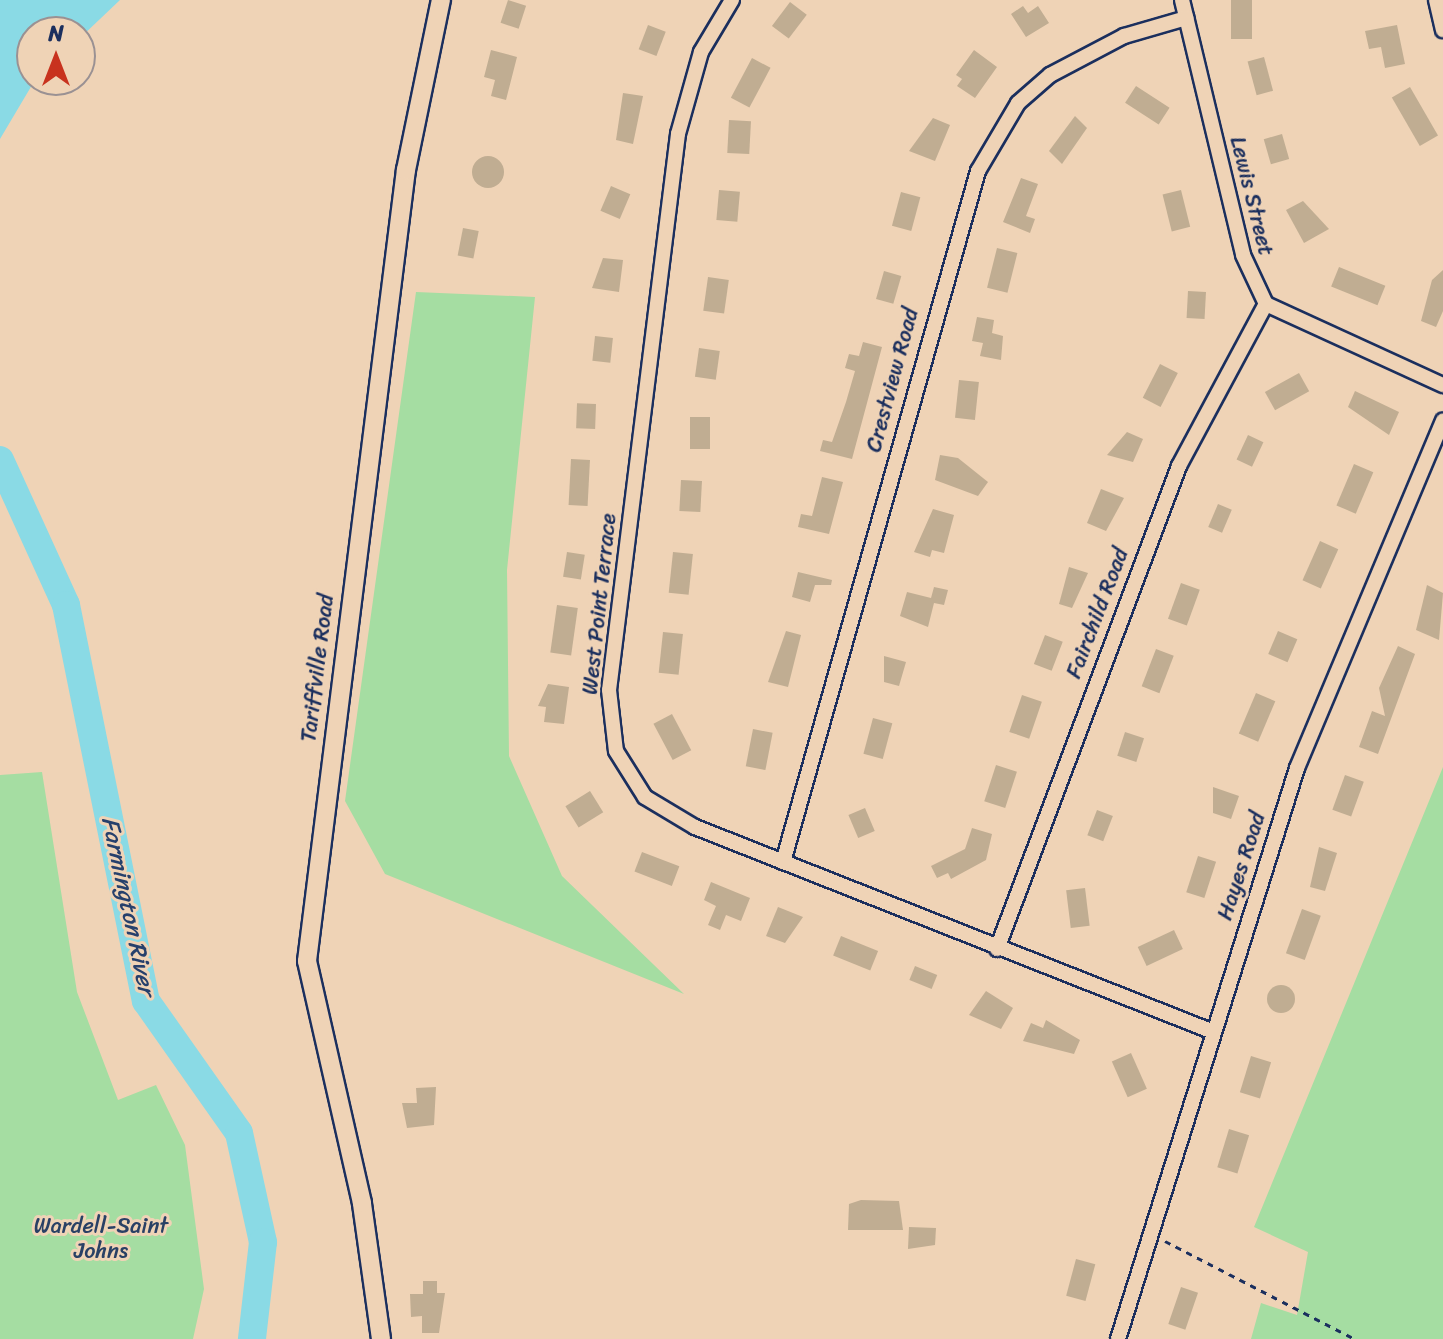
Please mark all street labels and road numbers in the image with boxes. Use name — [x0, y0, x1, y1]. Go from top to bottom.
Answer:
street label: Lewis Street — [1224, 133, 1280, 259]
street label: Crestview Road — [860, 305, 924, 455]
street label: West Point Terrace — [576, 511, 622, 697]
street label: Fairchild Road — [1060, 544, 1134, 682]
street label: Tariffville Road — [295, 592, 339, 744]
street label: Hayes Road — [1211, 808, 1271, 924]

